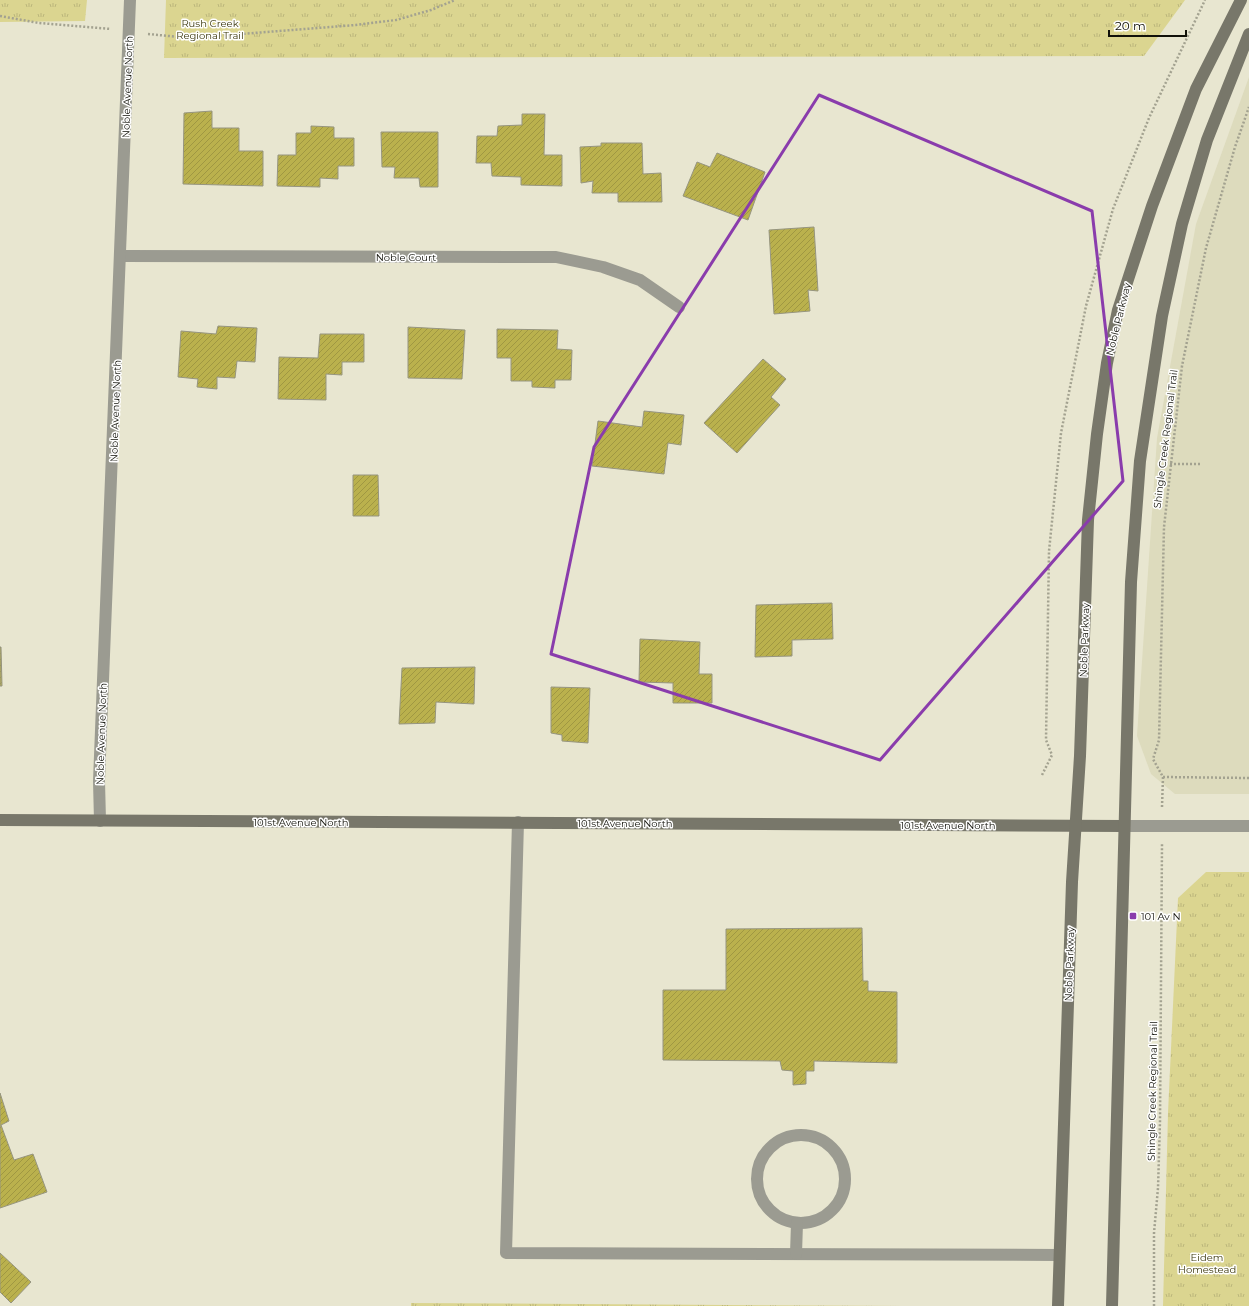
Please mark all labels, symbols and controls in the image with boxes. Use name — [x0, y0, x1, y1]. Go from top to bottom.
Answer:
scale bar — [1109, 12, 1186, 38]
park label: Rush Creek Regional Trail — [176, 17, 244, 42]
text: 20 m — [1115, 18, 1146, 33]
street label: Noble Avenue North — [119, 36, 136, 138]
street label: Noble Court — [376, 251, 436, 264]
street label: Noble Parkway — [1103, 281, 1134, 357]
street label: Noble Avenue North — [107, 360, 124, 462]
street label: Shingle Creek Regional Trail — [1151, 369, 1180, 509]
street label: Noble Parkway — [1077, 602, 1092, 678]
street label: Noble Avenue North — [93, 683, 110, 785]
street label: 101st Avenue North — [253, 816, 349, 829]
street label: 101st Avenue North — [577, 817, 673, 830]
street label: 101st Avenue North — [900, 819, 996, 832]
place label: 101 Av N — [1141, 910, 1181, 923]
marker: 101 Av N — [1128, 911, 1138, 921]
street label: Noble Parkway — [1062, 926, 1077, 1002]
street label: Shingle Creek Regional Trail — [1145, 1021, 1160, 1161]
park label: Eidem Homestead — [1178, 1251, 1236, 1276]

